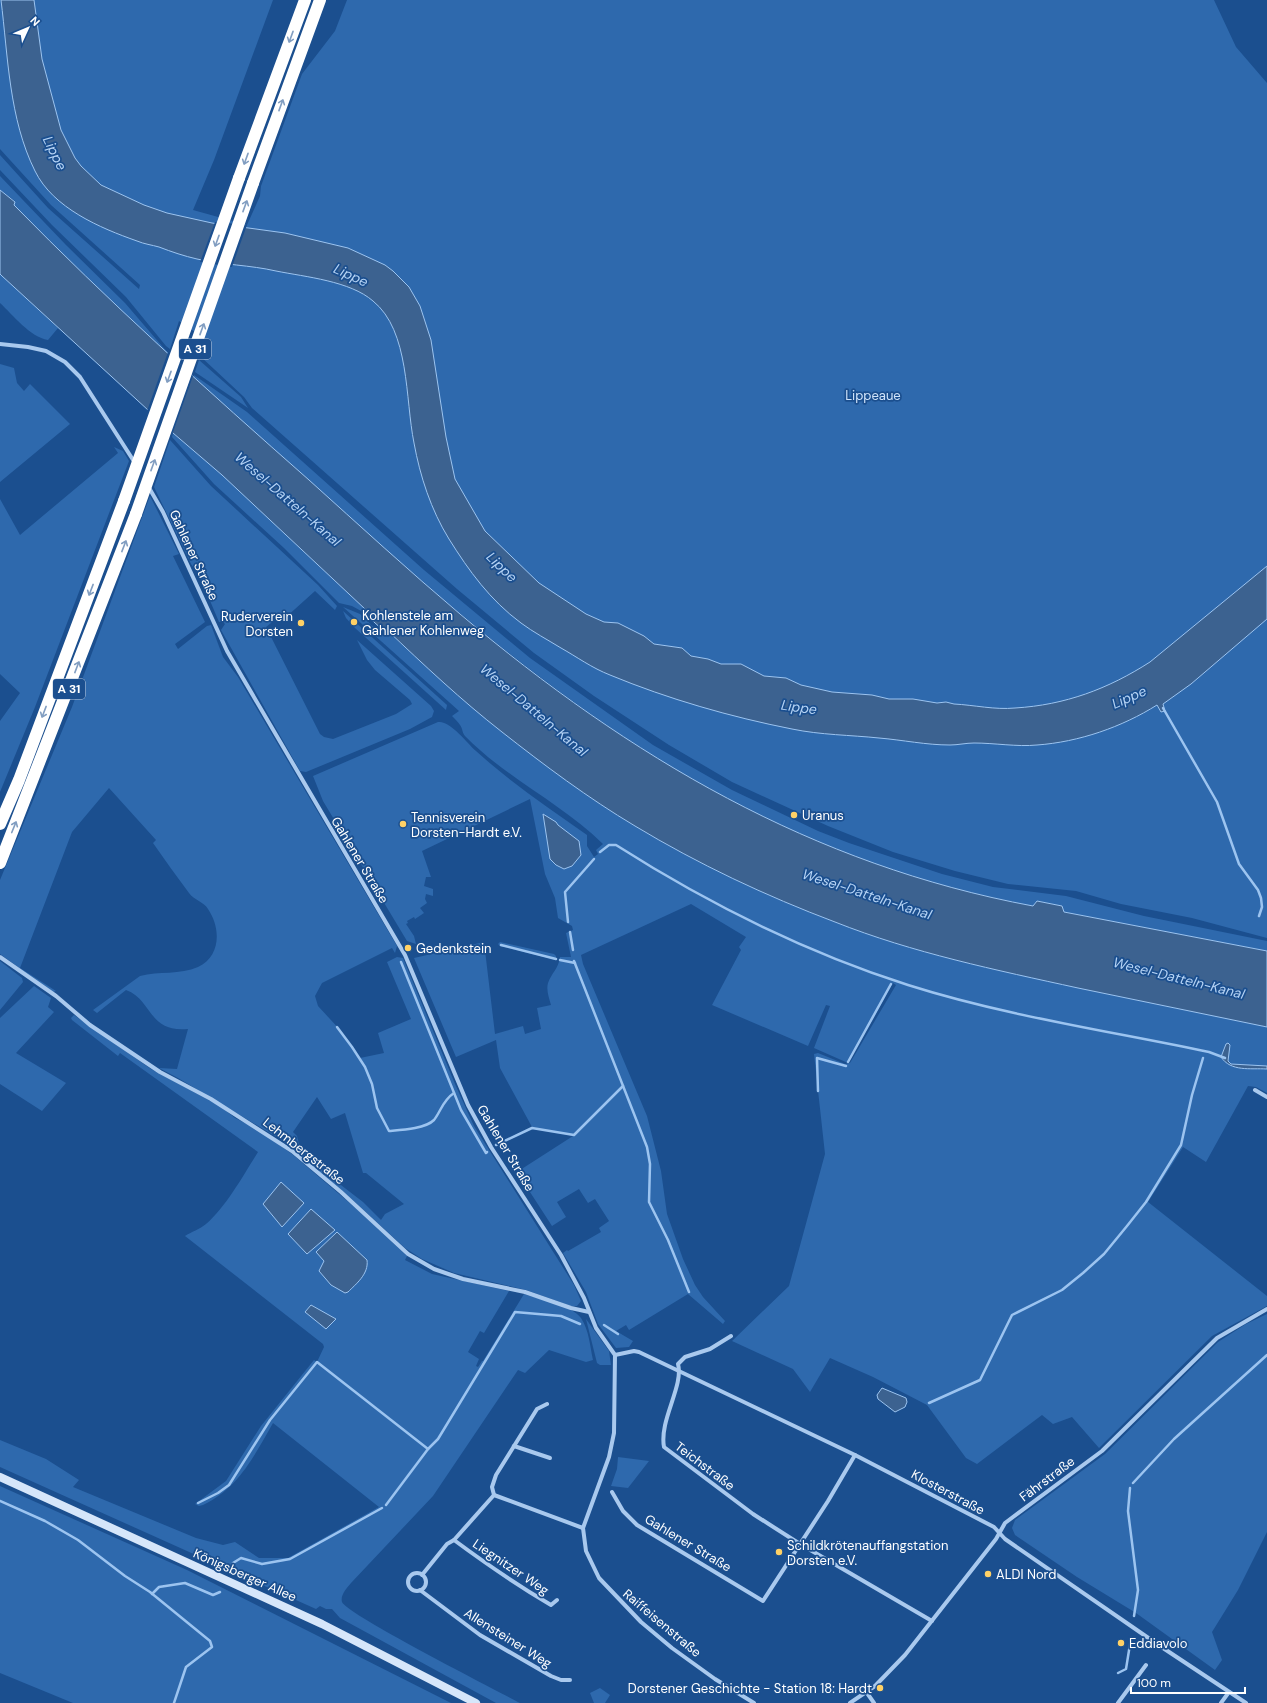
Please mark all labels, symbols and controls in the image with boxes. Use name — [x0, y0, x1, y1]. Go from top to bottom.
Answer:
north arrow — [8, 8, 48, 48]
text: N — [27, 13, 43, 29]
one-way arrow — [287, 30, 295, 42]
one-way arrow — [278, 99, 286, 111]
water label: Lippe — [39, 133, 71, 173]
one-way arrow — [242, 152, 250, 164]
one-way arrow — [242, 200, 249, 213]
one-way arrow — [212, 235, 220, 247]
water label: Lippe — [331, 259, 371, 291]
one-way arrow — [198, 323, 206, 335]
road number: A 31 — [179, 339, 211, 359]
one-way arrow — [164, 371, 172, 383]
park label: Lippeaue — [845, 387, 901, 404]
water label: Wesel-Datteln-Kanal — [231, 448, 345, 551]
one-way arrow — [150, 459, 158, 471]
street label: Gahlener Straße — [166, 507, 222, 603]
one-way arrow — [120, 540, 128, 552]
water label: Lippe — [483, 548, 521, 586]
one-way arrow — [86, 584, 94, 596]
place label: Kohlenstele am Gahlener Kohlenweg — [362, 607, 484, 639]
place label: Ruderverein Dorsten — [221, 608, 293, 640]
marker: Kohlenstele am Gahlener Kohlenweg — [349, 617, 359, 627]
marker: Ruderverein Dorsten — [296, 618, 306, 628]
water label: Wesel-Datteln-Kanal — [477, 660, 592, 761]
one-way arrow — [74, 661, 82, 673]
road number: A 31 — [53, 679, 85, 699]
water label: Lippe — [1109, 681, 1149, 713]
water label: Lippe — [780, 696, 818, 718]
one-way arrow — [40, 705, 48, 717]
place label: Uranus — [802, 807, 844, 824]
place label: Tennisverein Dorsten-Hardt e.V. — [411, 809, 522, 841]
marker: Uranus — [789, 810, 799, 820]
street label: Gahlener Straße — [327, 814, 393, 906]
marker: Tennisverein Dorsten-Hardt e.V. — [398, 819, 408, 829]
one-way arrow — [11, 821, 19, 833]
water label: Wesel-Datteln-Kanal — [800, 865, 935, 924]
place label: Gedenkstein — [416, 940, 492, 957]
marker: Gedenkstein — [403, 943, 413, 953]
water label: Wesel-Datteln-Kanal — [1111, 953, 1247, 1003]
street label: Gahlener Straße — [473, 1102, 539, 1194]
street label: Lehmbergstraße — [260, 1114, 348, 1188]
street label: Teichstraße — [672, 1438, 738, 1494]
street label: Fährstraße — [1016, 1453, 1078, 1505]
street label: Klosterstraße — [908, 1466, 988, 1518]
street label: Gahlener Straße — [642, 1510, 734, 1576]
street label: Liegnitzer Weg — [470, 1535, 552, 1599]
place label: Schildkrötenauffangstation Dorsten e.V. — [787, 1537, 948, 1569]
street label: Königsberger Allee — [191, 1545, 299, 1605]
marker: Schildkrötenauffangstation Dorsten e.V. — [774, 1547, 784, 1557]
place label: ALDI Nord — [996, 1566, 1056, 1583]
marker: ALDI Nord — [983, 1569, 993, 1579]
street label: Raiffeisenstraße — [619, 1585, 705, 1661]
street label: Allensteiner Weg — [461, 1604, 555, 1672]
place label: Eddiavolo — [1129, 1635, 1188, 1652]
marker: Eddiavolo — [1116, 1638, 1126, 1648]
scale bar — [1131, 1669, 1245, 1695]
text: 100 m — [1137, 1675, 1171, 1691]
place label: Dorstener Geschichte - Station 18: Hardt — [628, 1680, 872, 1697]
marker: Dorstener Geschichte - Station 18: Hardt — [875, 1683, 885, 1693]

